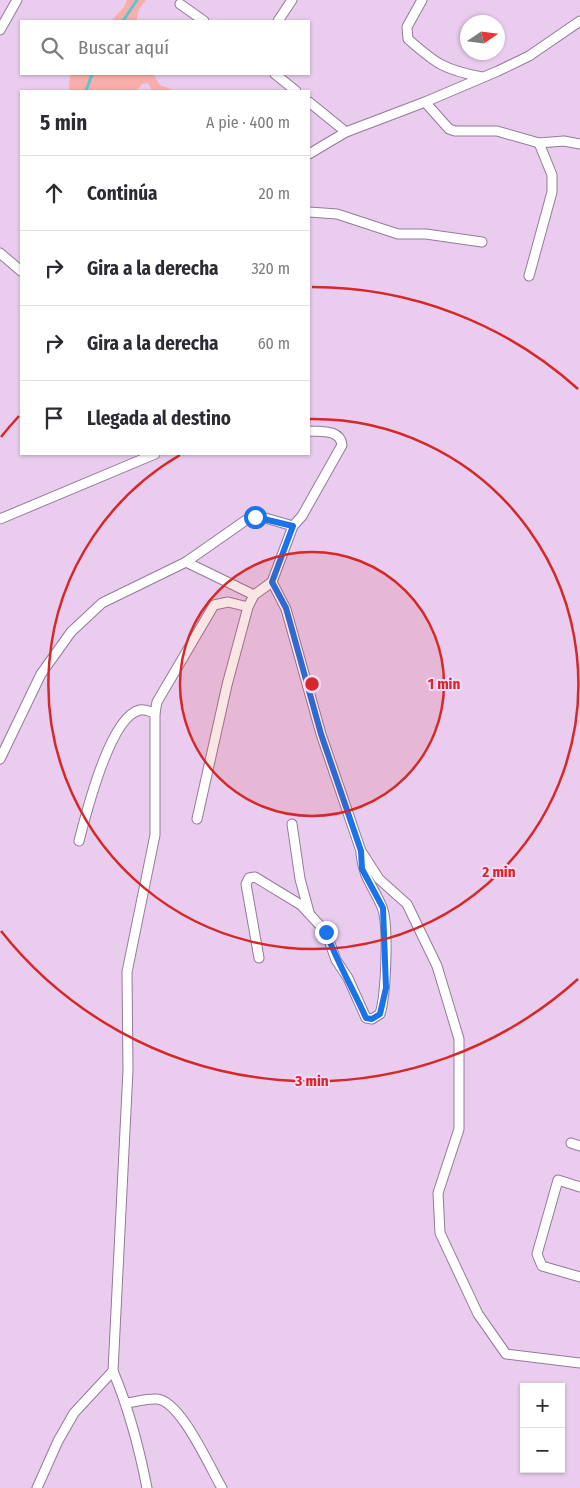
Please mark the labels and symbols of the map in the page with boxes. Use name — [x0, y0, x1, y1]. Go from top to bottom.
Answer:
north arrow — [460, 15, 505, 60]
route start — [244, 506, 267, 529]
centre of rings — [303, 675, 321, 693]
text: 1 min — [428, 675, 460, 693]
text: 2 min — [481, 863, 516, 881]
route end — [315, 921, 338, 944]
text: 3 min — [294, 1072, 329, 1090]

